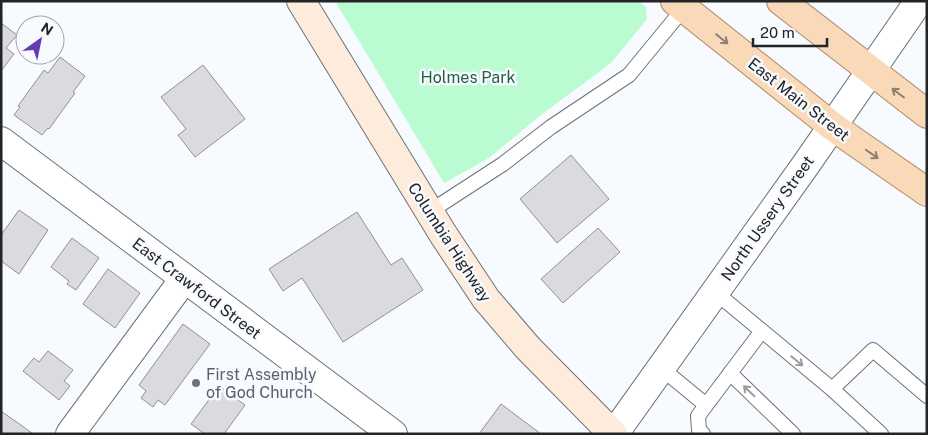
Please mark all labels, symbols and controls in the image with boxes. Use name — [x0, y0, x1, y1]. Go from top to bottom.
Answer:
north arrow — [15, 15, 65, 65]
scale bar — [753, 15, 827, 47]
text: N — [38, 19, 56, 39]
text: 20 m — [760, 24, 795, 41]
one-way arrow — [715, 33, 728, 44]
street label: East Main Street — [744, 54, 853, 145]
park label: Holmes Park — [421, 68, 515, 87]
one-way arrow — [891, 88, 905, 98]
one-way arrow — [865, 149, 879, 159]
street label: North Ussery Street — [717, 152, 818, 285]
street label: Columbia Highway — [404, 179, 496, 306]
street label: East Crawford Street — [129, 234, 265, 343]
one-way arrow — [790, 355, 803, 366]
place label: First Assembly of God Church — [206, 365, 317, 402]
marker: First Assembly of God Church — [190, 377, 202, 389]
one-way arrow — [743, 386, 755, 398]

